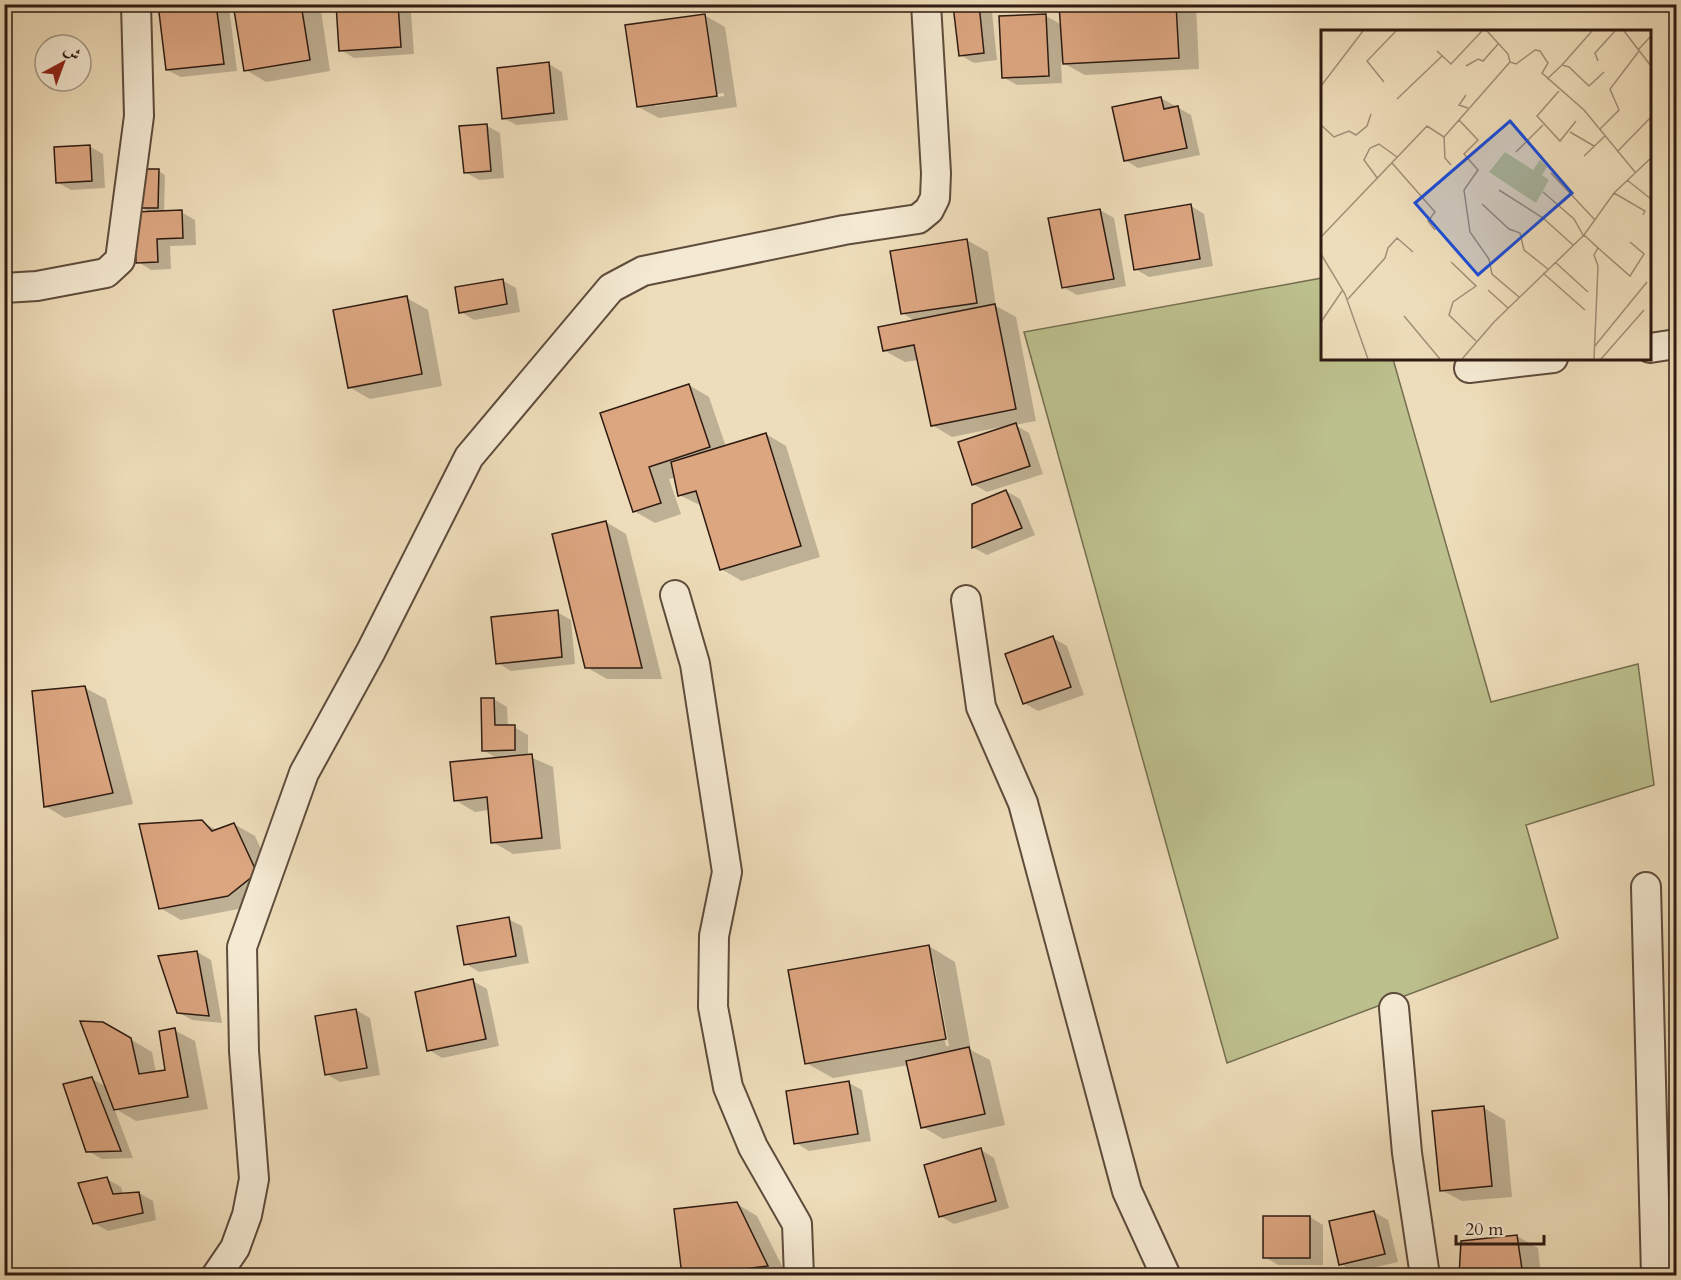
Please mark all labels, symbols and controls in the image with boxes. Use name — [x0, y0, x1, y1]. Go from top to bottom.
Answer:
inset map — [1321, 30, 1651, 360]
north arrow — [33, 33, 93, 93]
text: ش — [59, 39, 85, 66]
scale bar — [1456, 1208, 1544, 1246]
text: 20 m — [1465, 1217, 1504, 1242]

